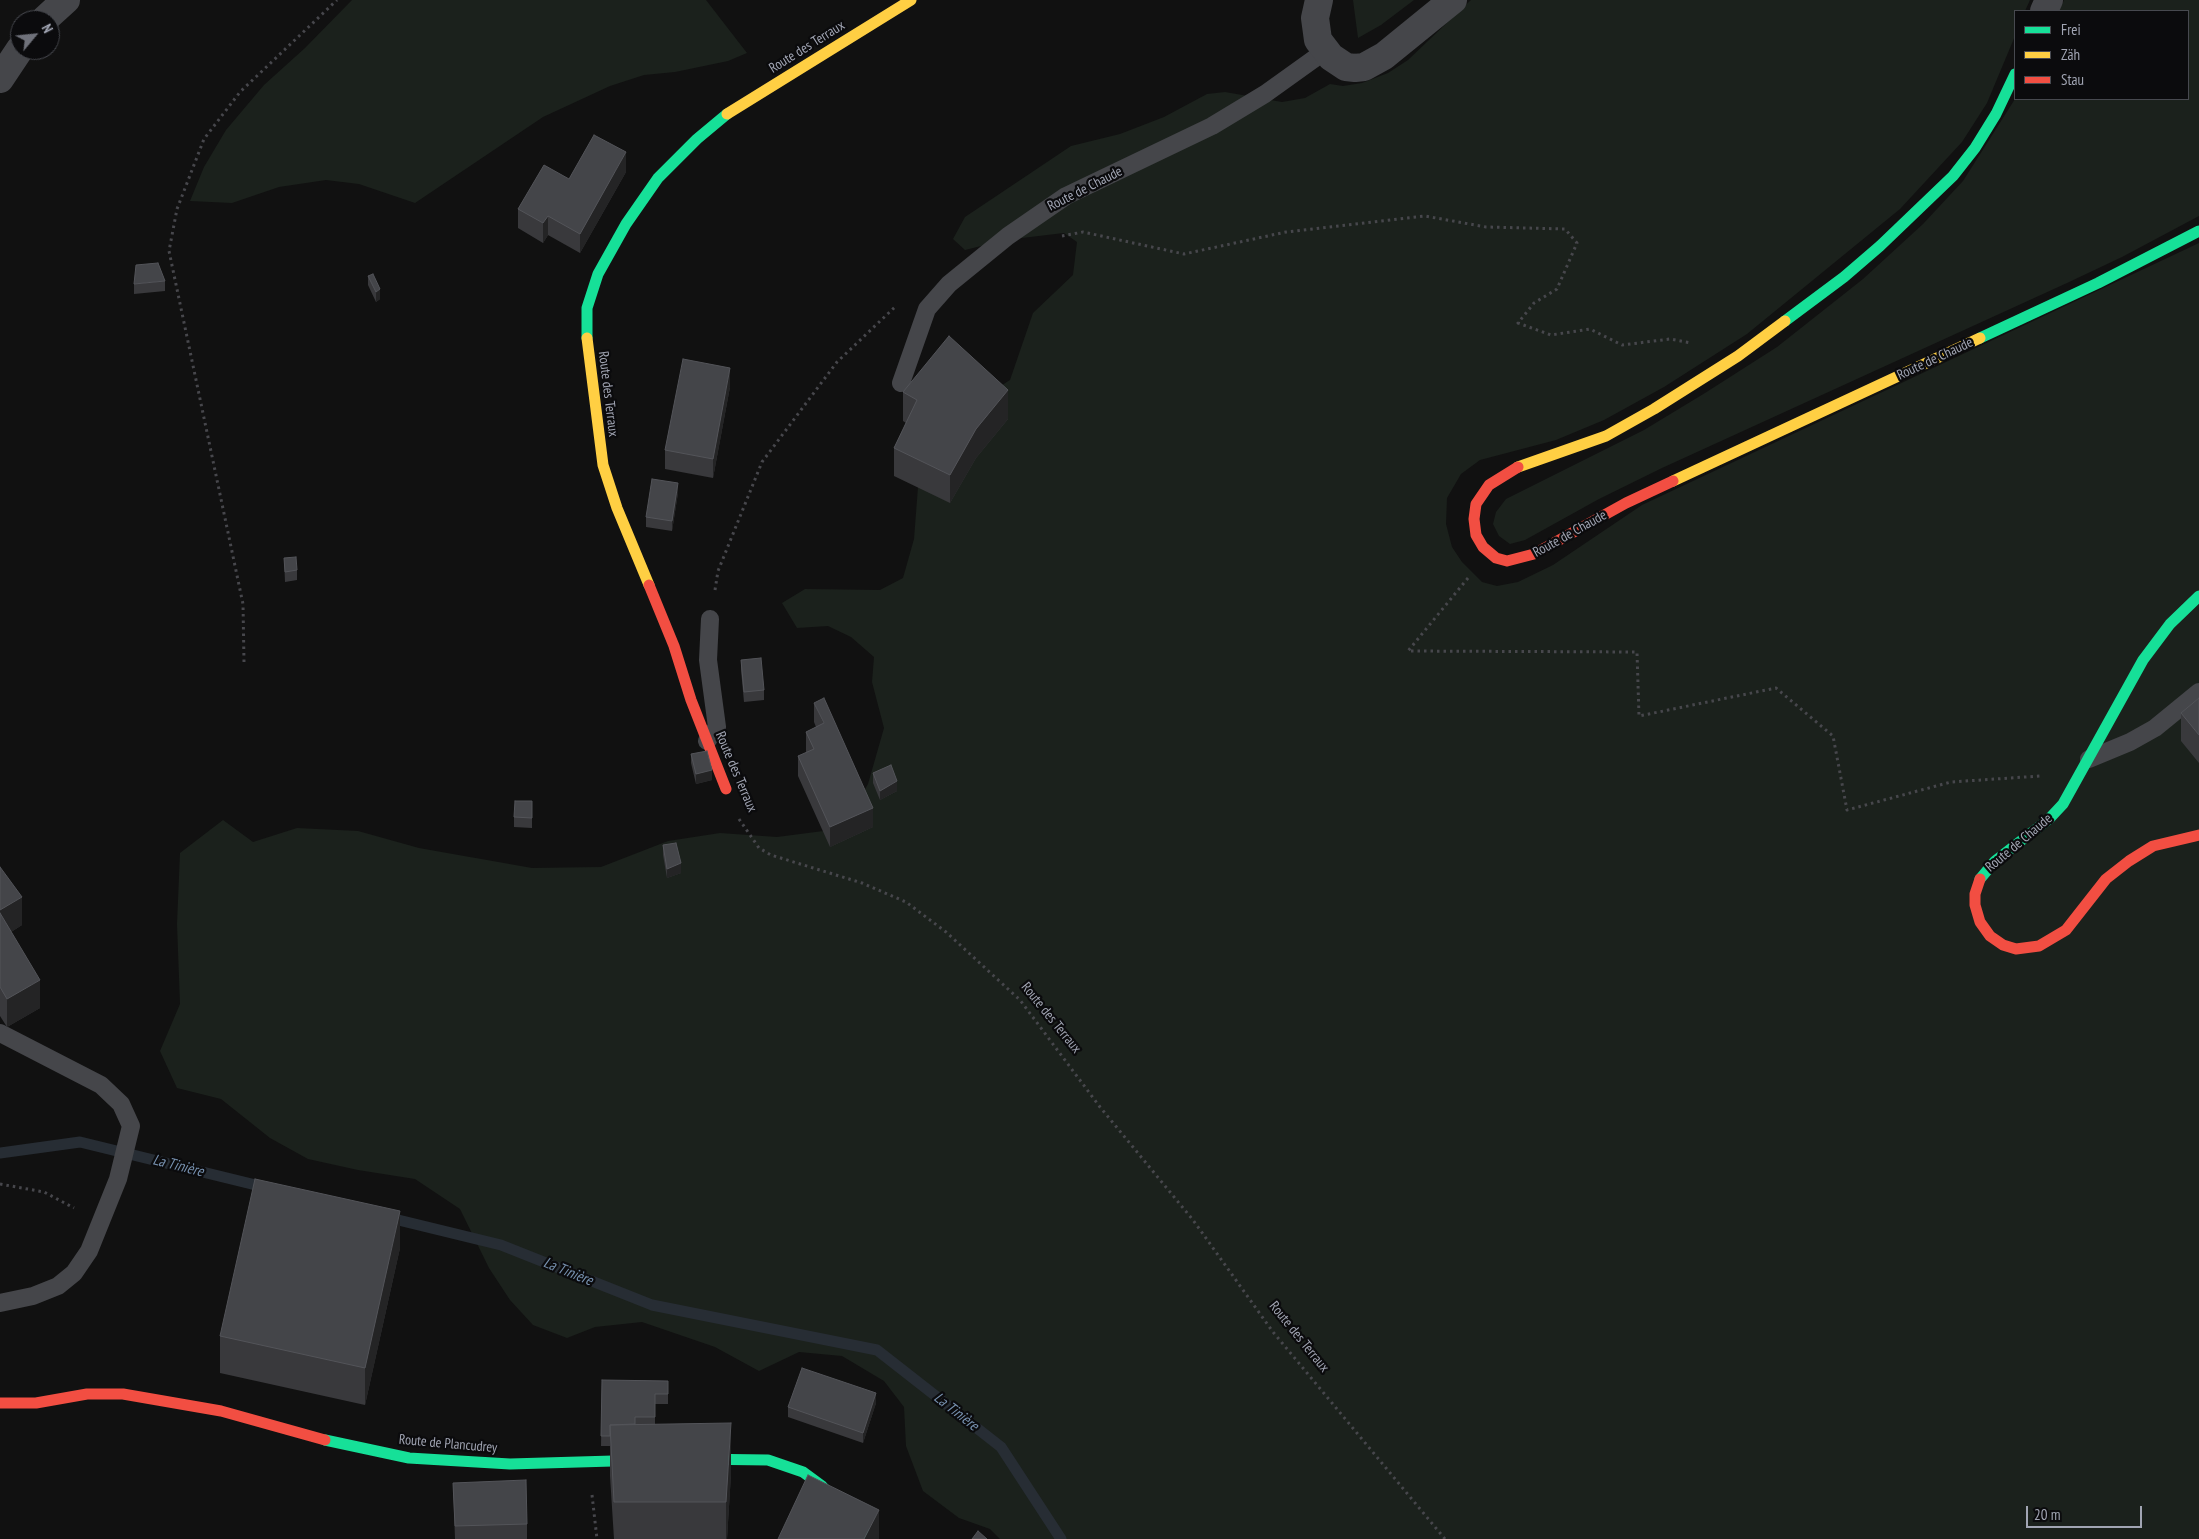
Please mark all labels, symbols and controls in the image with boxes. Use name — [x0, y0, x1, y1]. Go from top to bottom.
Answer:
north arrow — [10, 10, 60, 60]
legend — [2014, 10, 2189, 100]
street label: Route des Terraux — [766, 17, 848, 77]
text: Frei — [2061, 20, 2081, 39]
text: N — [38, 21, 57, 36]
text: Zäh — [2061, 45, 2080, 64]
text: Stau — [2061, 70, 2084, 89]
street label: Route de Chaude — [1045, 163, 1125, 215]
street label: Route de Chaude — [1894, 334, 1976, 384]
street label: Route des Terraux — [594, 350, 622, 438]
street label: Route de Chaude — [1530, 507, 1610, 561]
street label: Route des Terraux — [711, 729, 761, 815]
street label: Route de Chaude — [1982, 810, 2056, 876]
street label: Route des Terraux — [1017, 979, 1085, 1057]
water label: La Tinière — [151, 1151, 205, 1181]
water label: La Tinière — [541, 1254, 595, 1290]
street label: Route des Terraux — [1265, 1298, 1333, 1376]
water label: La Tinière — [930, 1389, 982, 1435]
street label: Route de Plancudrey — [398, 1431, 498, 1457]
scale bar — [2029, 1496, 2145, 1528]
text: 20 m — [2034, 1505, 2060, 1524]

